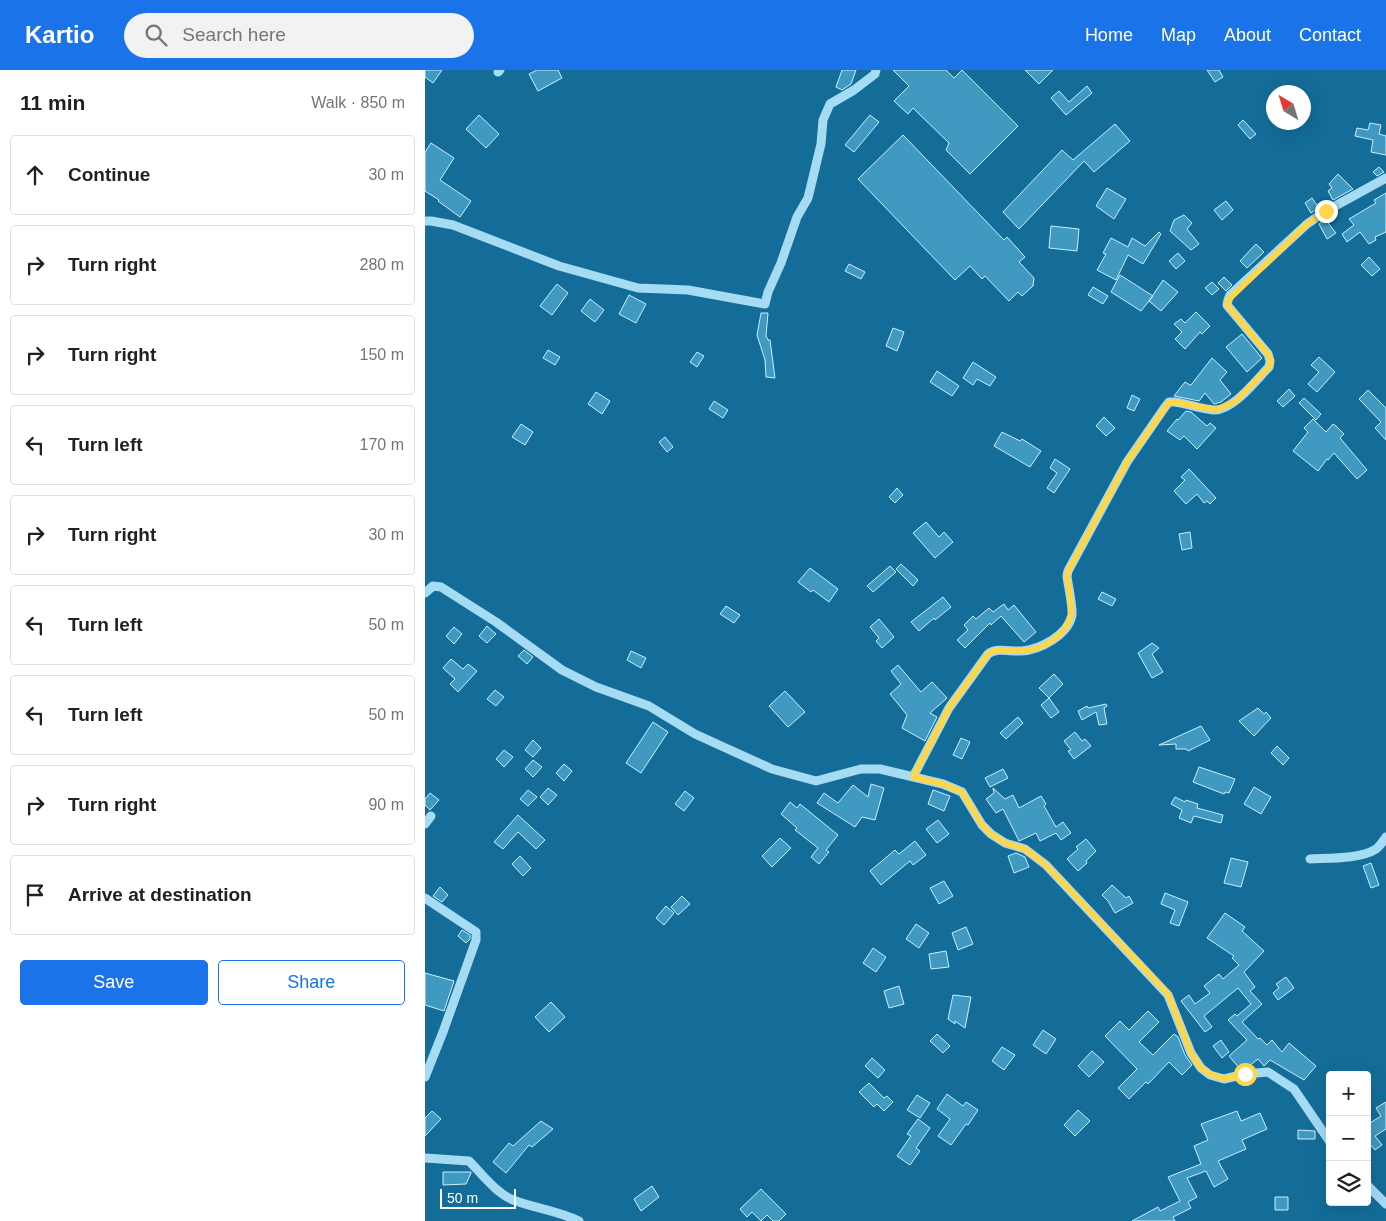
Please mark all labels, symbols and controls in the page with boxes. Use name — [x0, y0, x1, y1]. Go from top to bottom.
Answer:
search box — [124, 13, 474, 58]
text: Kartio — [25, 21, 94, 48]
icon: search — [142, 21, 170, 49]
text: Search here — [182, 24, 286, 45]
text: Home — [1085, 25, 1133, 45]
text: Map — [1161, 25, 1196, 45]
text: About — [1224, 25, 1271, 45]
text: Contact — [1299, 25, 1361, 45]
north arrow — [1266, 85, 1311, 130]
text: 11 min — [20, 91, 85, 114]
text: Walk · 850 m — [311, 94, 405, 111]
icon: ahead — [21, 161, 49, 189]
text: Continue — [68, 164, 150, 185]
text: 30 m — [368, 166, 404, 183]
route end — [1315, 200, 1338, 223]
icon: right — [21, 251, 49, 279]
text: Turn right — [68, 254, 156, 275]
text: 280 m — [360, 256, 404, 273]
icon: right — [21, 341, 49, 369]
text: Turn right — [68, 344, 156, 365]
text: 150 m — [360, 346, 404, 363]
icon: left — [21, 431, 49, 459]
text: Turn left — [68, 434, 143, 455]
text: 170 m — [360, 436, 404, 453]
icon: right — [21, 521, 49, 549]
text: Turn right — [68, 524, 156, 545]
text: 30 m — [368, 526, 404, 543]
icon: left — [21, 611, 49, 639]
text: Turn left — [68, 614, 143, 635]
text: 50 m — [368, 616, 404, 633]
icon: left — [21, 701, 49, 729]
text: Turn left — [68, 704, 143, 725]
text: 50 m — [368, 706, 404, 723]
icon: right — [21, 791, 49, 819]
text: Turn right — [68, 794, 156, 815]
text: 90 m — [368, 796, 404, 813]
icon: arrive — [21, 881, 49, 909]
text: Arrive at destination — [68, 884, 252, 905]
button: Save — [20, 960, 208, 1005]
button: Share — [218, 960, 405, 1005]
route start — [1234, 1063, 1257, 1086]
map controls — [1326, 1071, 1371, 1206]
button: + — [1326, 1071, 1371, 1116]
button: − — [1326, 1116, 1371, 1161]
button: layers — [1326, 1161, 1371, 1206]
scale bar — [440, 1186, 516, 1209]
text: 50 m — [447, 1190, 478, 1206]

